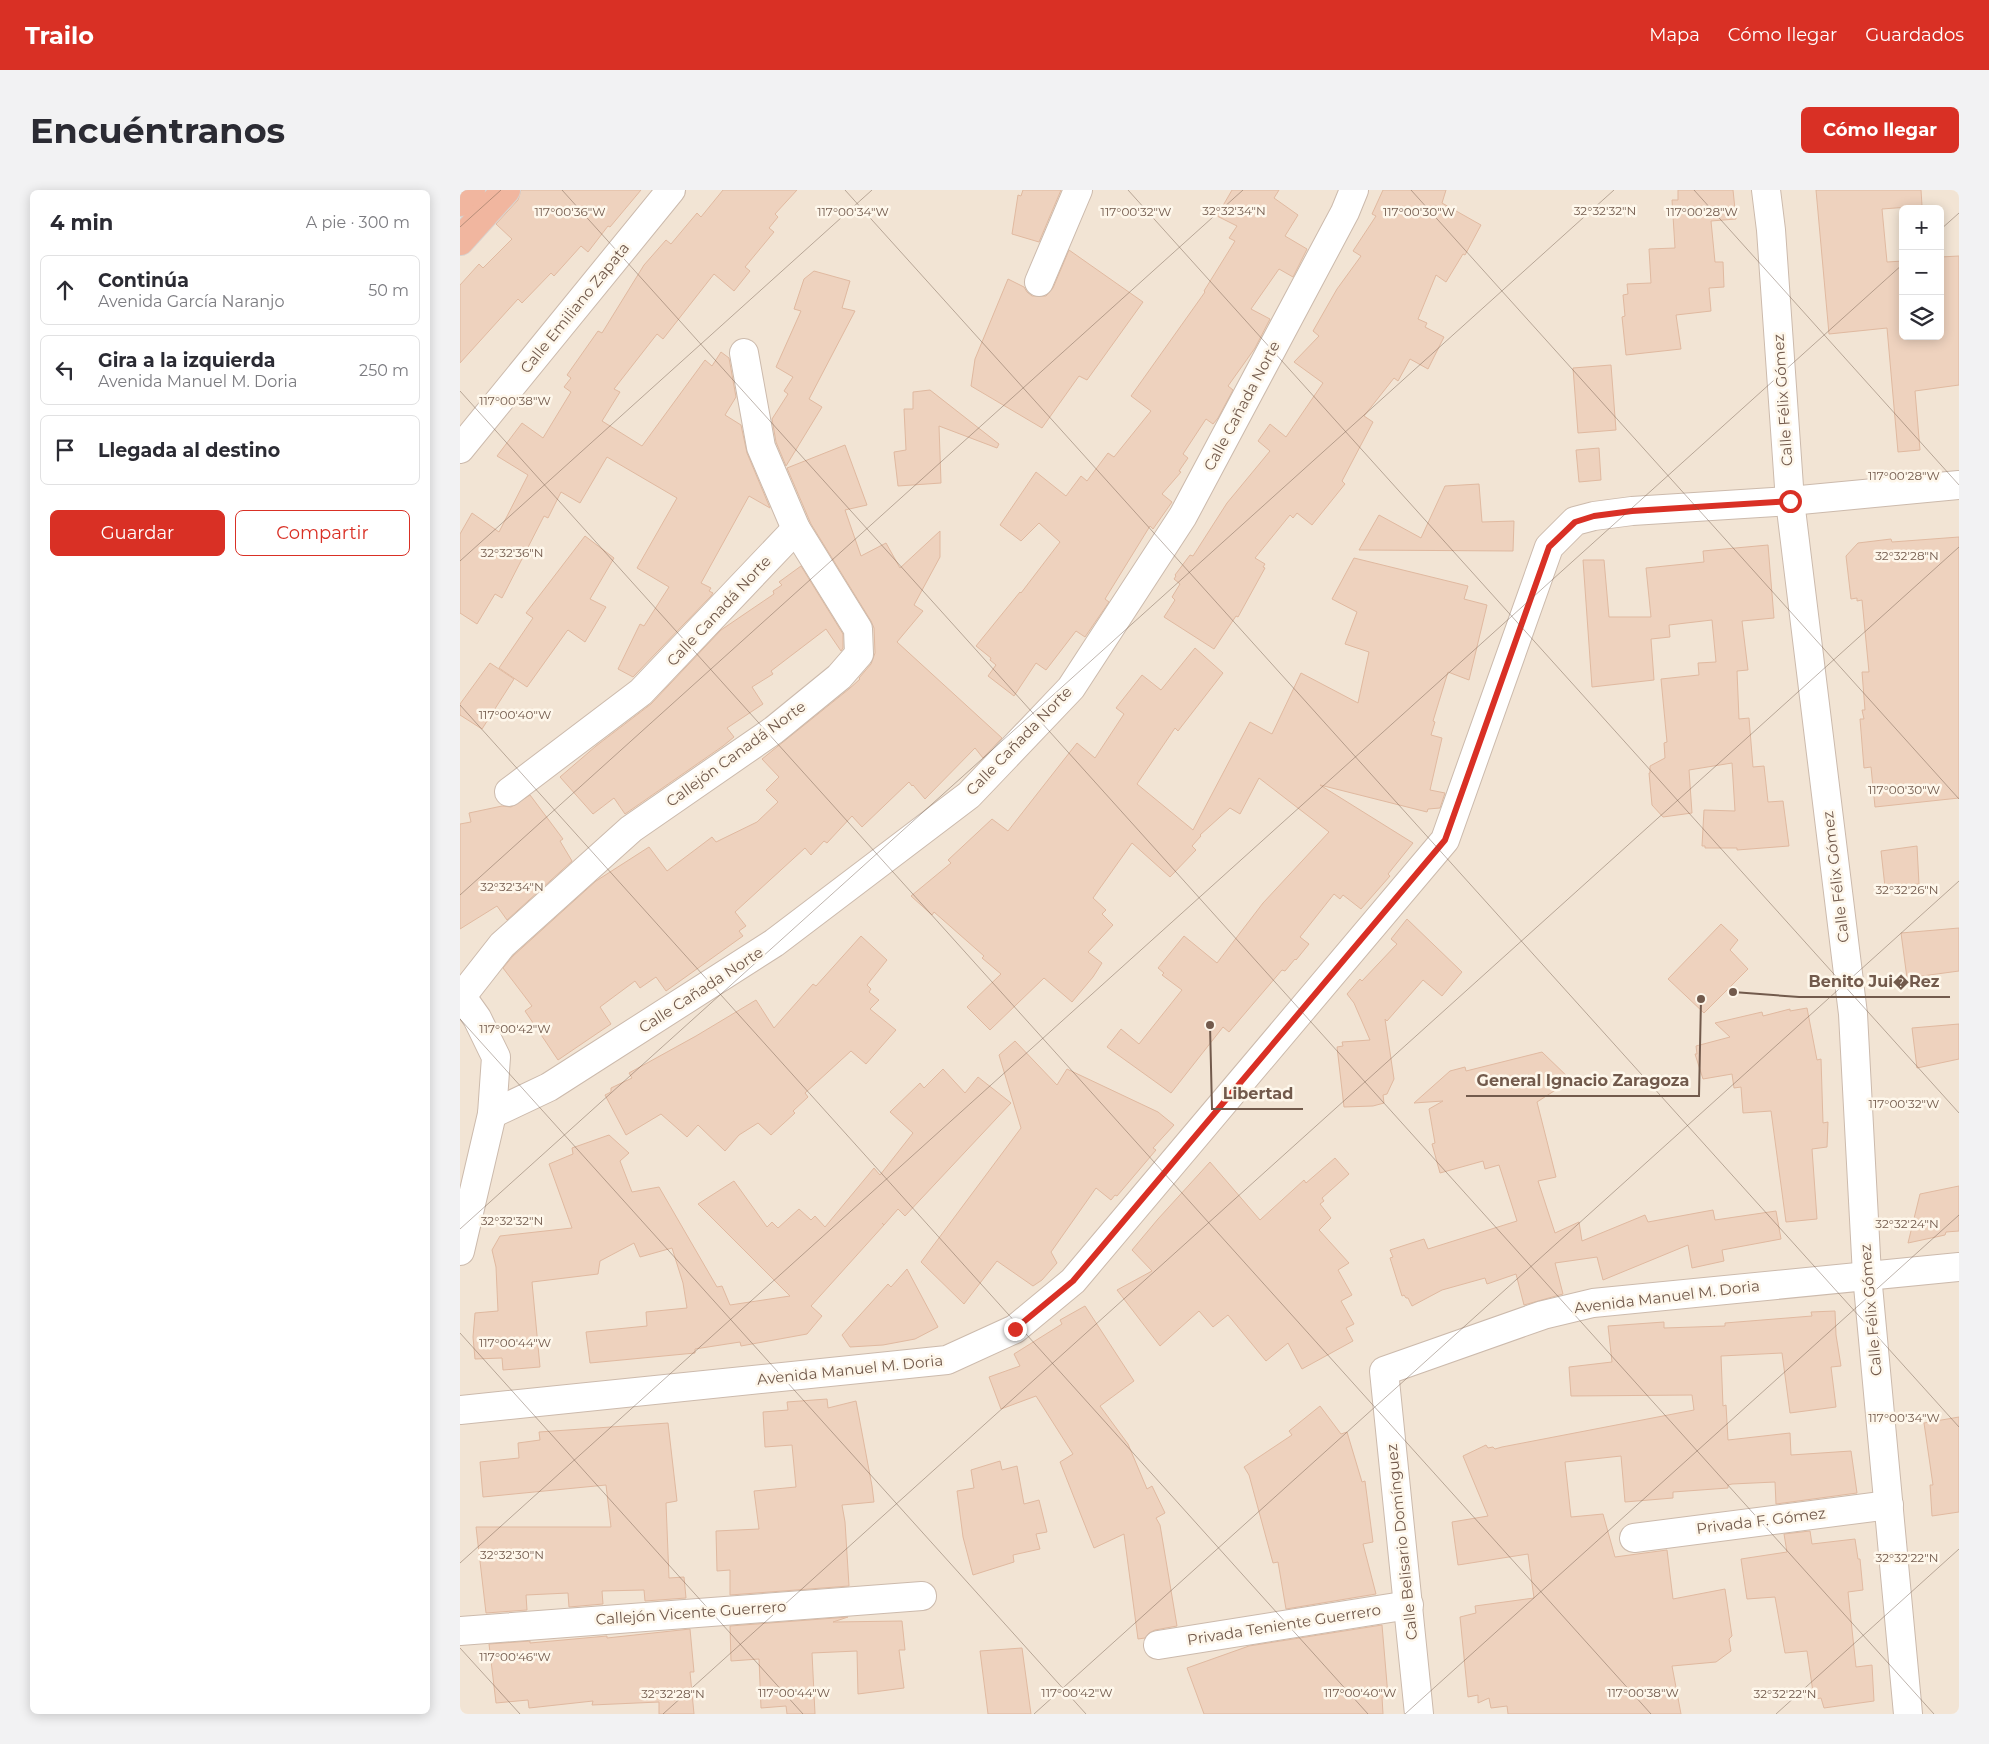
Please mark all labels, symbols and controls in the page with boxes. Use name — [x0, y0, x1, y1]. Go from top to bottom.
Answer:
text: Trailo — [25, 21, 94, 50]
text: Mapa — [1649, 24, 1700, 46]
text: Cómo llegar — [1728, 24, 1837, 46]
text: Guardados — [1865, 24, 1964, 46]
button: Cómo llegar — [1801, 107, 1959, 153]
text: Encuéntranos — [30, 109, 285, 152]
text: 32°32'34"N — [1202, 203, 1266, 218]
text: 32°32'32"N — [1574, 203, 1636, 218]
text: 117°00'36"W — [534, 204, 606, 219]
text: 117°00'34"W — [817, 204, 889, 219]
text: 117°00'32"W — [1101, 204, 1171, 219]
text: 117°00'30"W — [1383, 204, 1455, 219]
text: 117°00'28"W — [1666, 204, 1738, 219]
map controls — [1899, 205, 1944, 340]
button: + — [1899, 205, 1944, 250]
text: 4 min — [50, 210, 113, 235]
text: A pie · 300 m — [306, 213, 410, 232]
street label: Calle Emiliano Zapata — [516, 238, 633, 377]
button: − — [1899, 250, 1944, 295]
text: Continúa — [98, 269, 189, 292]
icon: ahead — [51, 276, 79, 304]
text: 50 m — [368, 281, 409, 300]
text: Avenida García Naranjo — [98, 292, 284, 311]
button: layers — [1899, 295, 1944, 340]
street label: Calle Félix Gómez — [1768, 333, 1797, 467]
street label: Calle Cañada Norte — [1199, 338, 1284, 474]
text: Gira a la izquierda — [98, 349, 276, 372]
icon: left — [51, 356, 79, 384]
text: 250 m — [359, 361, 409, 380]
text: Avenida Manuel M. Doria — [98, 372, 297, 391]
text: 117°00'38"W — [479, 393, 551, 408]
icon: arrive — [51, 436, 79, 464]
text: Llegada al destino — [98, 439, 280, 462]
text: 117°00'28"W — [1868, 468, 1940, 483]
route start — [1779, 490, 1802, 513]
button: Guardar — [50, 510, 225, 556]
button: Compartir — [235, 510, 410, 556]
text: 32°32'36"N — [480, 545, 544, 560]
text: 32°32'28"N — [1875, 548, 1939, 563]
street label: Calle Canadá Norte — [662, 551, 775, 670]
street label: Calle Cañada Norte — [962, 682, 1076, 799]
street label: Callejón Canadá Norte — [662, 697, 809, 811]
text: 117°00'40"W — [479, 707, 551, 722]
text: 117°00'30"W — [1868, 782, 1940, 797]
street label: Calle Félix Gómez — [1818, 810, 1853, 944]
text: 32°32'34"N — [480, 879, 544, 894]
text: 32°32'26"N — [1875, 882, 1939, 897]
street label: Calle Cañada Norte — [635, 942, 766, 1037]
callout: Benito Jui�Rez — [1799, 966, 1950, 997]
text: Benito Jui�Rez — [1809, 972, 1940, 991]
text: 117°00'42"W — [479, 1021, 551, 1036]
callout: General Ignacio Zaragoza — [1466, 1065, 1699, 1096]
text: General Ignacio Zaragoza — [1477, 1071, 1689, 1090]
callout: Libertad — [1212, 1078, 1303, 1109]
text: Libertad — [1223, 1084, 1293, 1103]
text: 117°00'32"W — [1869, 1096, 1939, 1111]
text: 32°32'32"N — [481, 1213, 543, 1228]
text: 32°32'24"N — [1875, 1216, 1939, 1231]
street label: Calle Félix Gómez — [1855, 1243, 1886, 1377]
street label: Avenida Manuel M. Doria — [1573, 1276, 1761, 1317]
route end — [1004, 1318, 1027, 1341]
text: 117°00'44"W — [479, 1335, 551, 1350]
street label: Avenida Manuel M. Doria — [756, 1350, 944, 1389]
text: 117°00'34"W — [1868, 1410, 1940, 1425]
street label: Calle Belisario Domínguez — [1382, 1443, 1421, 1641]
street label: Privada F. Gómez — [1695, 1503, 1827, 1538]
text: 32°32'30"N — [480, 1547, 544, 1562]
text: 32°32'22"N — [1876, 1550, 1938, 1565]
street label: Callejón Vicente Guerrero — [595, 1596, 787, 1629]
street label: Privada Teniente Guerrero — [1186, 1600, 1382, 1649]
text: 117°00'46"W — [479, 1649, 551, 1664]
text: 117°00'44"W — [758, 1685, 830, 1700]
text: 117°00'42"W — [1041, 1685, 1113, 1700]
text: 117°00'40"W — [1324, 1685, 1396, 1700]
text: 117°00'38"W — [1607, 1685, 1679, 1700]
text: 32°32'28"N — [641, 1686, 705, 1701]
text: 32°32'22"N — [1754, 1686, 1816, 1701]

